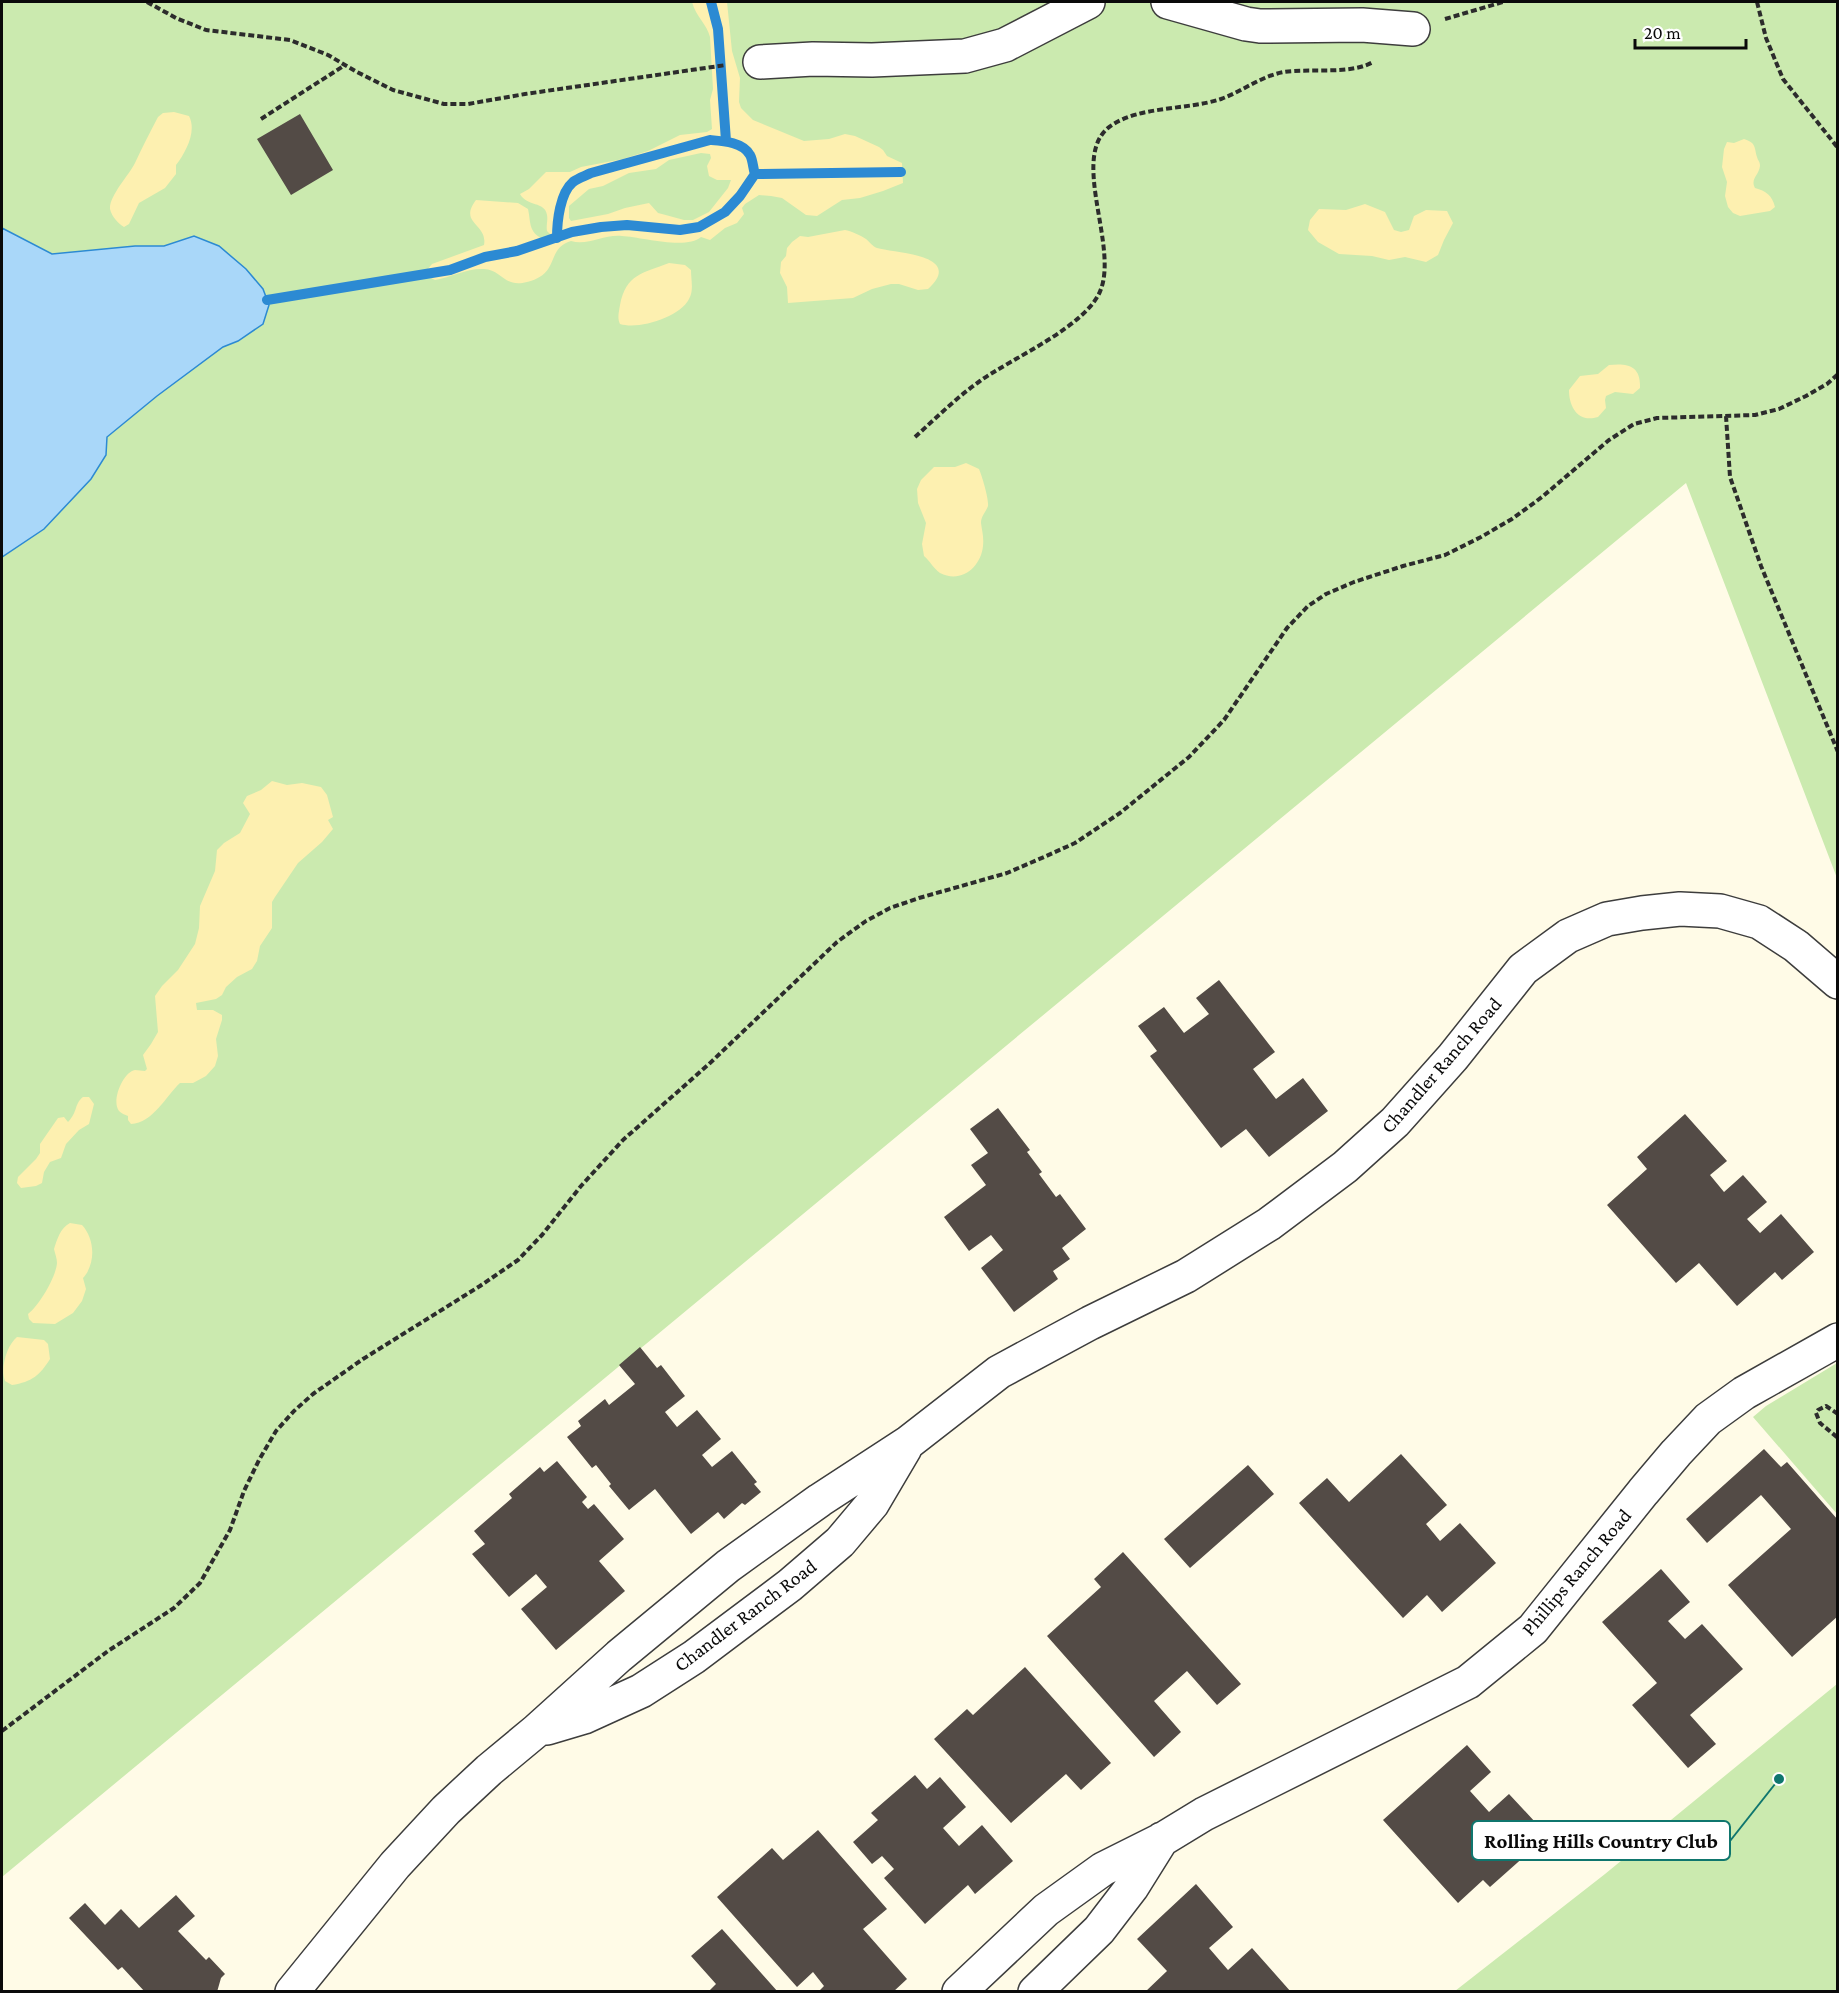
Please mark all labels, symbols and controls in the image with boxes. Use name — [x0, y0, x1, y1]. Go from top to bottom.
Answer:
scale bar — [1635, 12, 1746, 50]
text: 20 m — [1644, 23, 1681, 43]
street label: Chandler Ranch Road — [1376, 992, 1506, 1137]
street label: Phillips Ranch Road — [1517, 1504, 1636, 1640]
street label: Chandler Ranch Road — [670, 1554, 821, 1676]
callout: Rolling Hills Country Club — [1472, 1821, 1730, 1860]
text: Rolling Hills Country Club — [1484, 1829, 1718, 1853]

